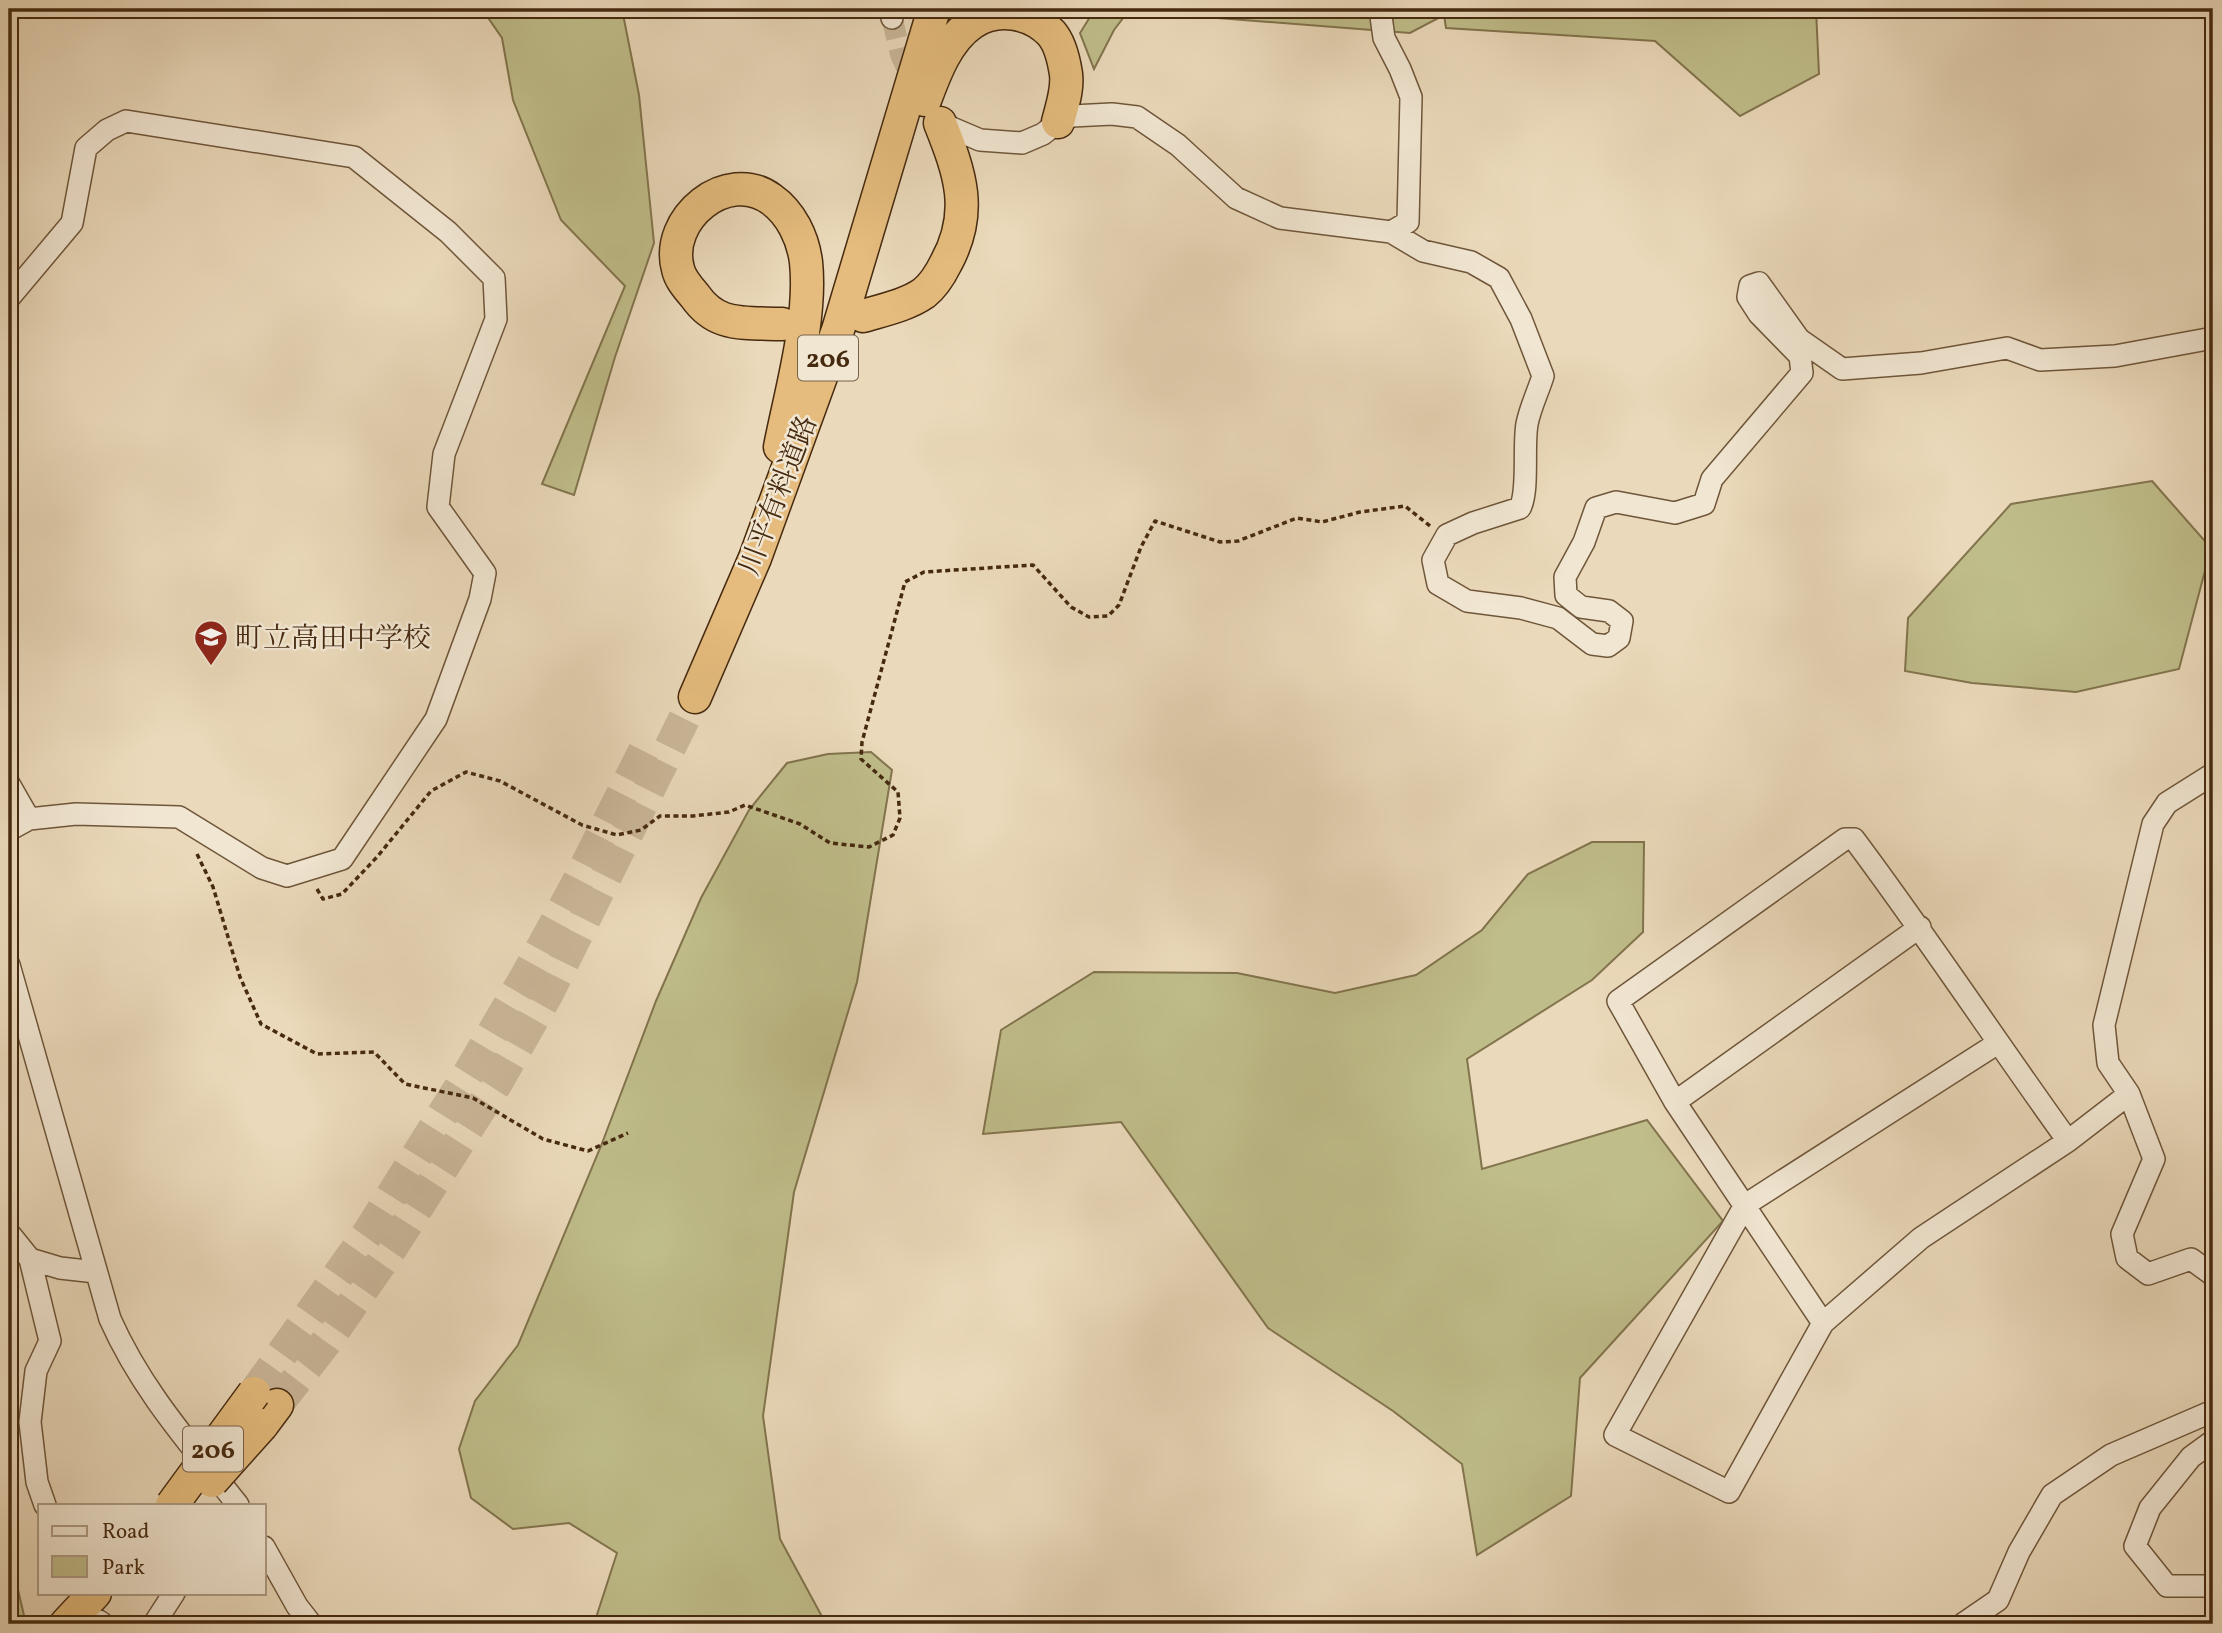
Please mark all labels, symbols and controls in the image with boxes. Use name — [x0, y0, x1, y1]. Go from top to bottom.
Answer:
road number: 206 — [798, 336, 858, 380]
street label: 川平有料道路 — [731, 410, 828, 581]
school or university icon: 町立高田中学校 — [192, 618, 230, 667]
place label: 町立高田中学校 — [235, 620, 431, 659]
road number: 206 — [183, 1426, 243, 1472]
legend — [38, 1504, 266, 1594]
text: Road — [102, 1518, 149, 1547]
text: Park — [102, 1554, 145, 1583]

